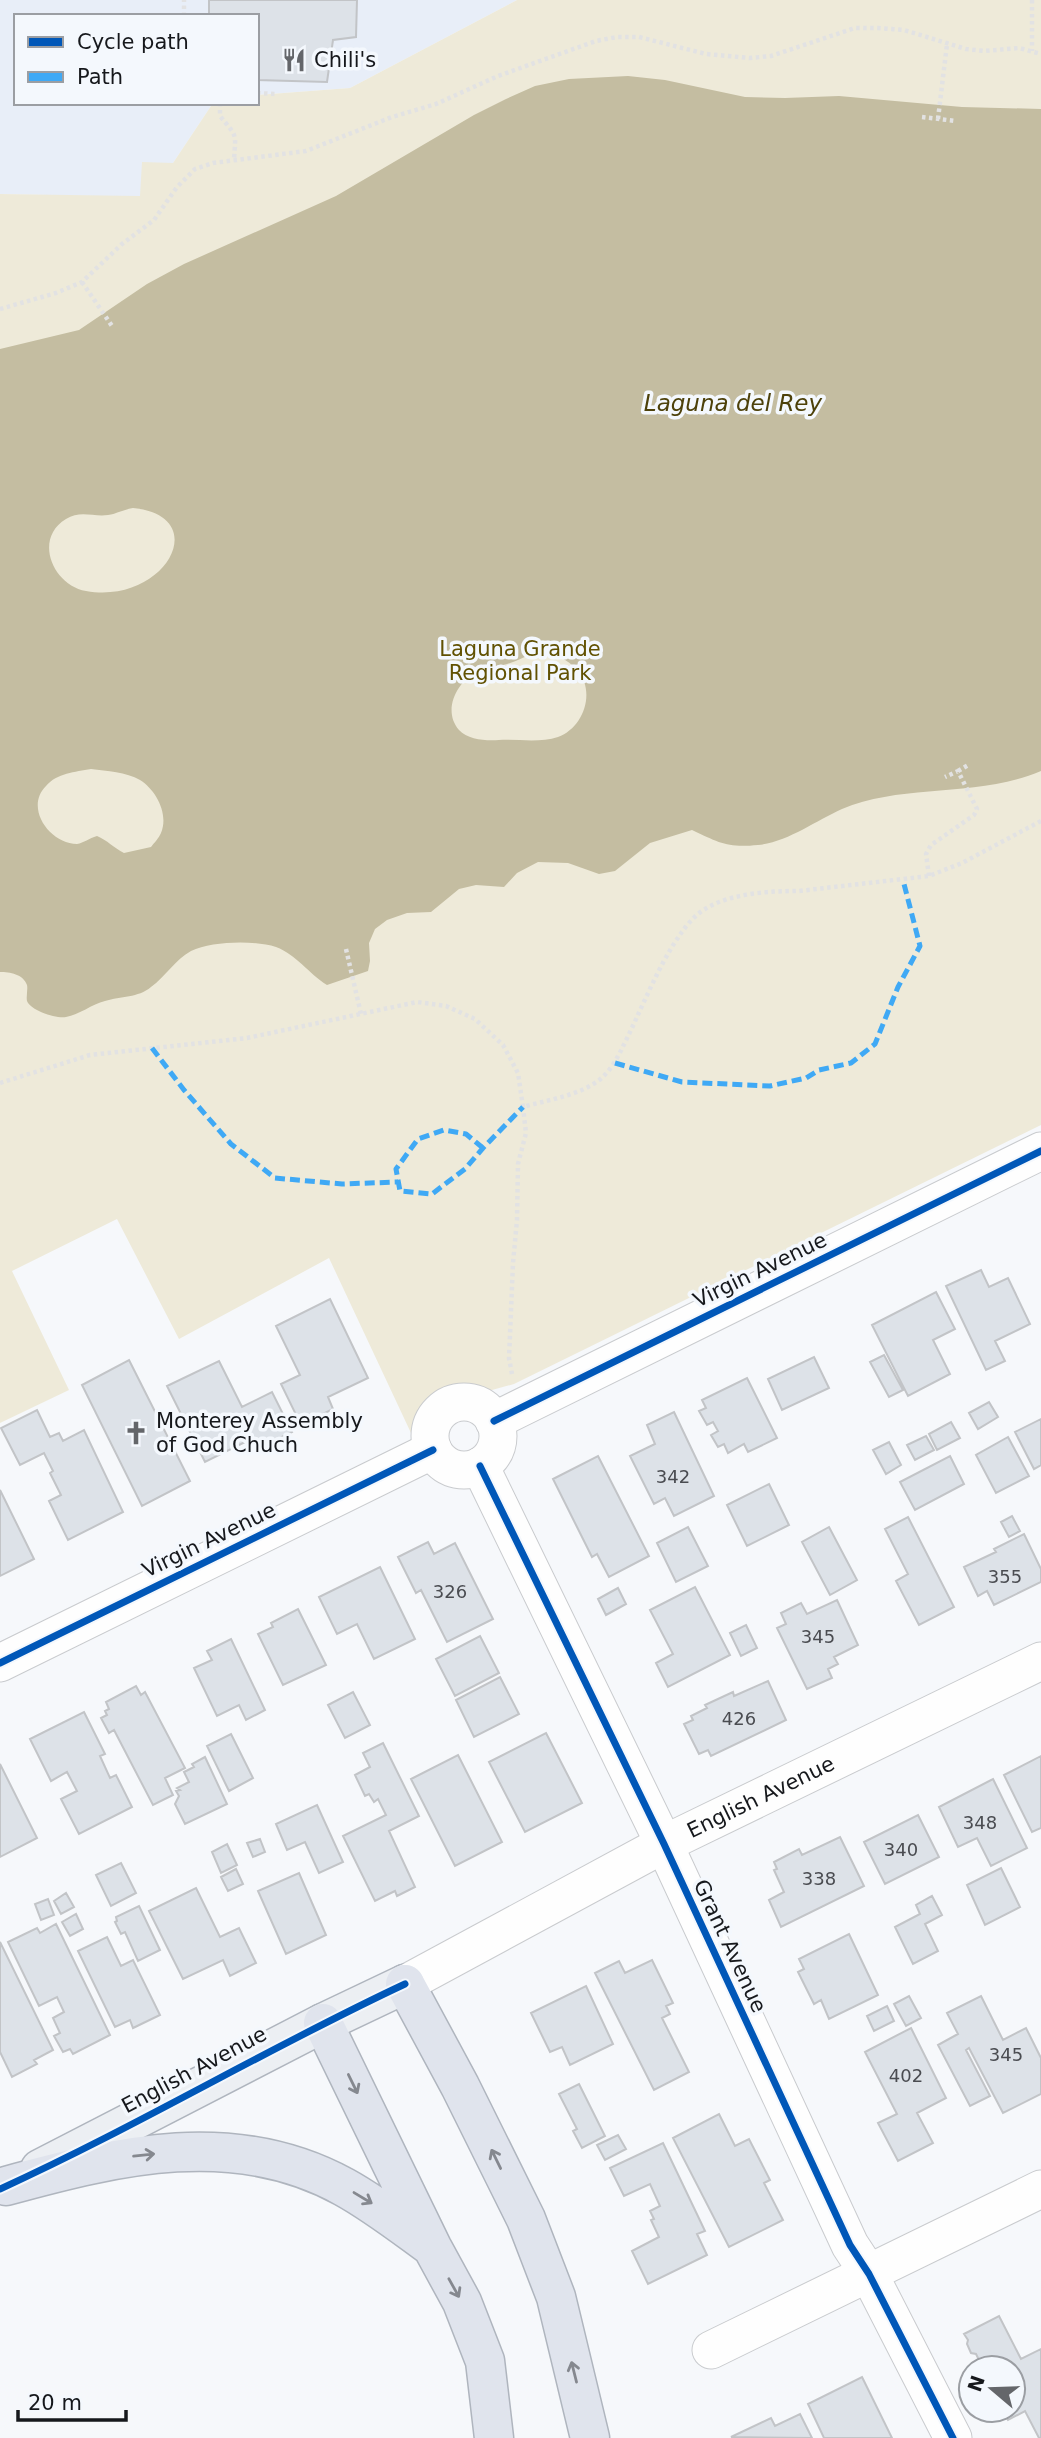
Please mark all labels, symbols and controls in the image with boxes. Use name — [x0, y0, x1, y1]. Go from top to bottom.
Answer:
legend — [14, 14, 259, 105]
text: Cycle path — [77, 30, 189, 54]
restaurant icon: Chili's — [280, 46, 308, 74]
place label: Chili's — [314, 48, 376, 72]
text: Path — [77, 65, 123, 89]
water label: Laguna del Rey — [644, 390, 823, 416]
park label: Laguna Grande Regional Park — [439, 637, 601, 685]
street label: Virgin Avenue — [689, 1227, 831, 1313]
place label: Monterey Assembly of God Chuch — [156, 1409, 363, 1457]
church icon: Monterey Assembly of God Chuch — [122, 1419, 150, 1447]
house number: 342 — [656, 1466, 690, 1487]
street label: Virgin Avenue — [138, 1497, 280, 1583]
house number: 355 — [988, 1566, 1022, 1587]
house number: 326 — [433, 1581, 467, 1602]
house number: 345 — [801, 1626, 835, 1647]
house number: 426 — [722, 1708, 756, 1729]
street label: English Avenue — [683, 1751, 838, 1843]
house number: 348 — [963, 1812, 997, 1833]
house number: 340 — [884, 1839, 918, 1860]
house number: 338 — [802, 1868, 836, 1889]
street label: Grant Avenue — [689, 1876, 771, 2016]
street label: English Avenue — [117, 2022, 271, 2118]
house number: 345 — [989, 2044, 1023, 2065]
house number: 402 — [889, 2065, 923, 2086]
one-way arrow — [347, 2073, 361, 2094]
one-way arrow — [133, 2148, 155, 2161]
one-way arrow — [489, 2149, 502, 2170]
one-way arrow — [352, 2191, 372, 2205]
one-way arrow — [448, 2277, 461, 2298]
north arrow — [957, 2354, 1027, 2424]
one-way arrow — [567, 2361, 580, 2384]
text: N — [963, 2372, 989, 2395]
scale bar — [18, 2378, 126, 2422]
text: 20 m — [28, 2391, 82, 2415]

